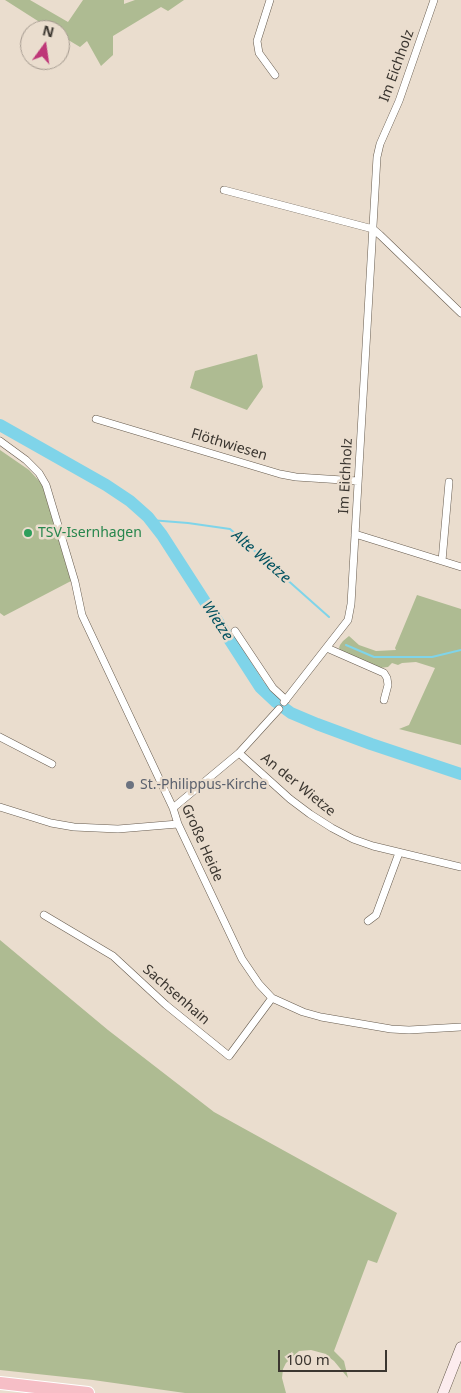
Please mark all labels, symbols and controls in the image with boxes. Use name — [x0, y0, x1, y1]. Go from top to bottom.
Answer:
north arrow — [20, 20, 70, 70]
text: N — [41, 20, 56, 42]
street label: Im Eichholz — [376, 28, 418, 104]
street label: Flöthwiesen — [189, 425, 269, 465]
street label: Im Eichholz — [336, 438, 356, 514]
place label: TSV-Isernhagen — [38, 525, 142, 541]
marker: TSV-Isernhagen — [22, 527, 34, 539]
water label: Alte Wietze — [228, 527, 294, 587]
water label: Wietze — [198, 598, 236, 644]
street label: An der Wietze — [257, 750, 339, 820]
place label: St.-Philippus-Kirche — [140, 777, 267, 793]
marker: St.-Philippus-Kirche — [124, 779, 136, 791]
street label: Große Heide — [177, 802, 227, 884]
street label: Sachsenhain — [139, 961, 213, 1029]
scale bar — [281, 1340, 390, 1372]
text: 100 m — [286, 1349, 330, 1369]

